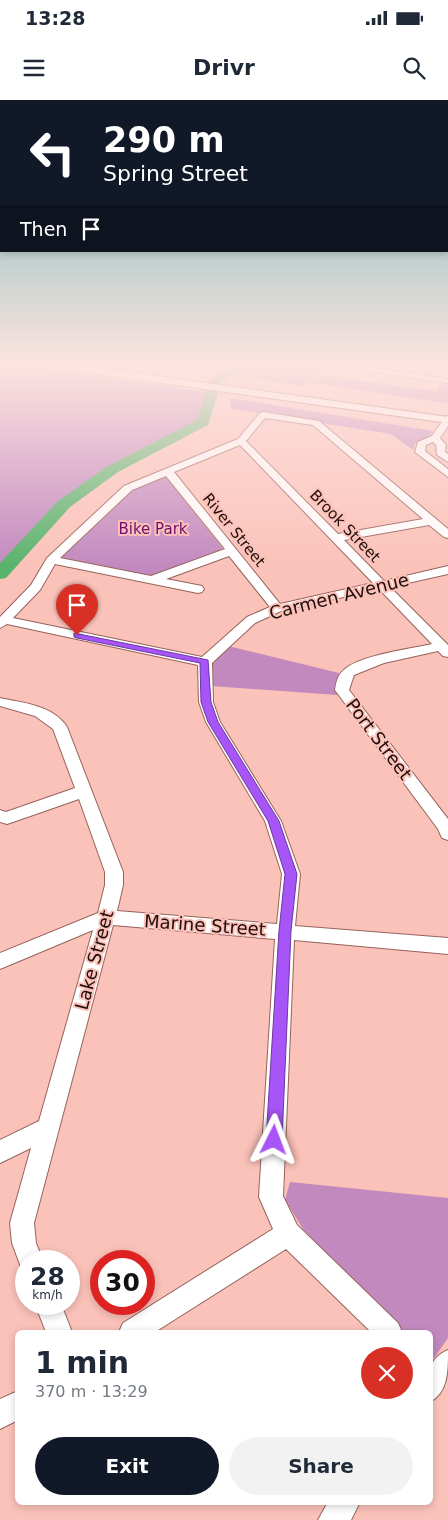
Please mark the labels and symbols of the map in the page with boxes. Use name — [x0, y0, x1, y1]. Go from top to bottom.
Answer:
street label: Brook Street — [306, 486, 384, 566]
street label: River Street — [199, 490, 269, 570]
park label: Bike Park — [118, 520, 188, 538]
street label: Carmen Avenue — [267, 568, 411, 624]
pin — [56, 584, 98, 635]
street label: Port Street — [342, 694, 416, 784]
street label: Lake Street — [71, 908, 117, 1012]
street label: Marine Street — [143, 910, 267, 940]
position arrow — [247, 1113, 299, 1165]
speed limit sign: 30 — [90, 1250, 155, 1315]

